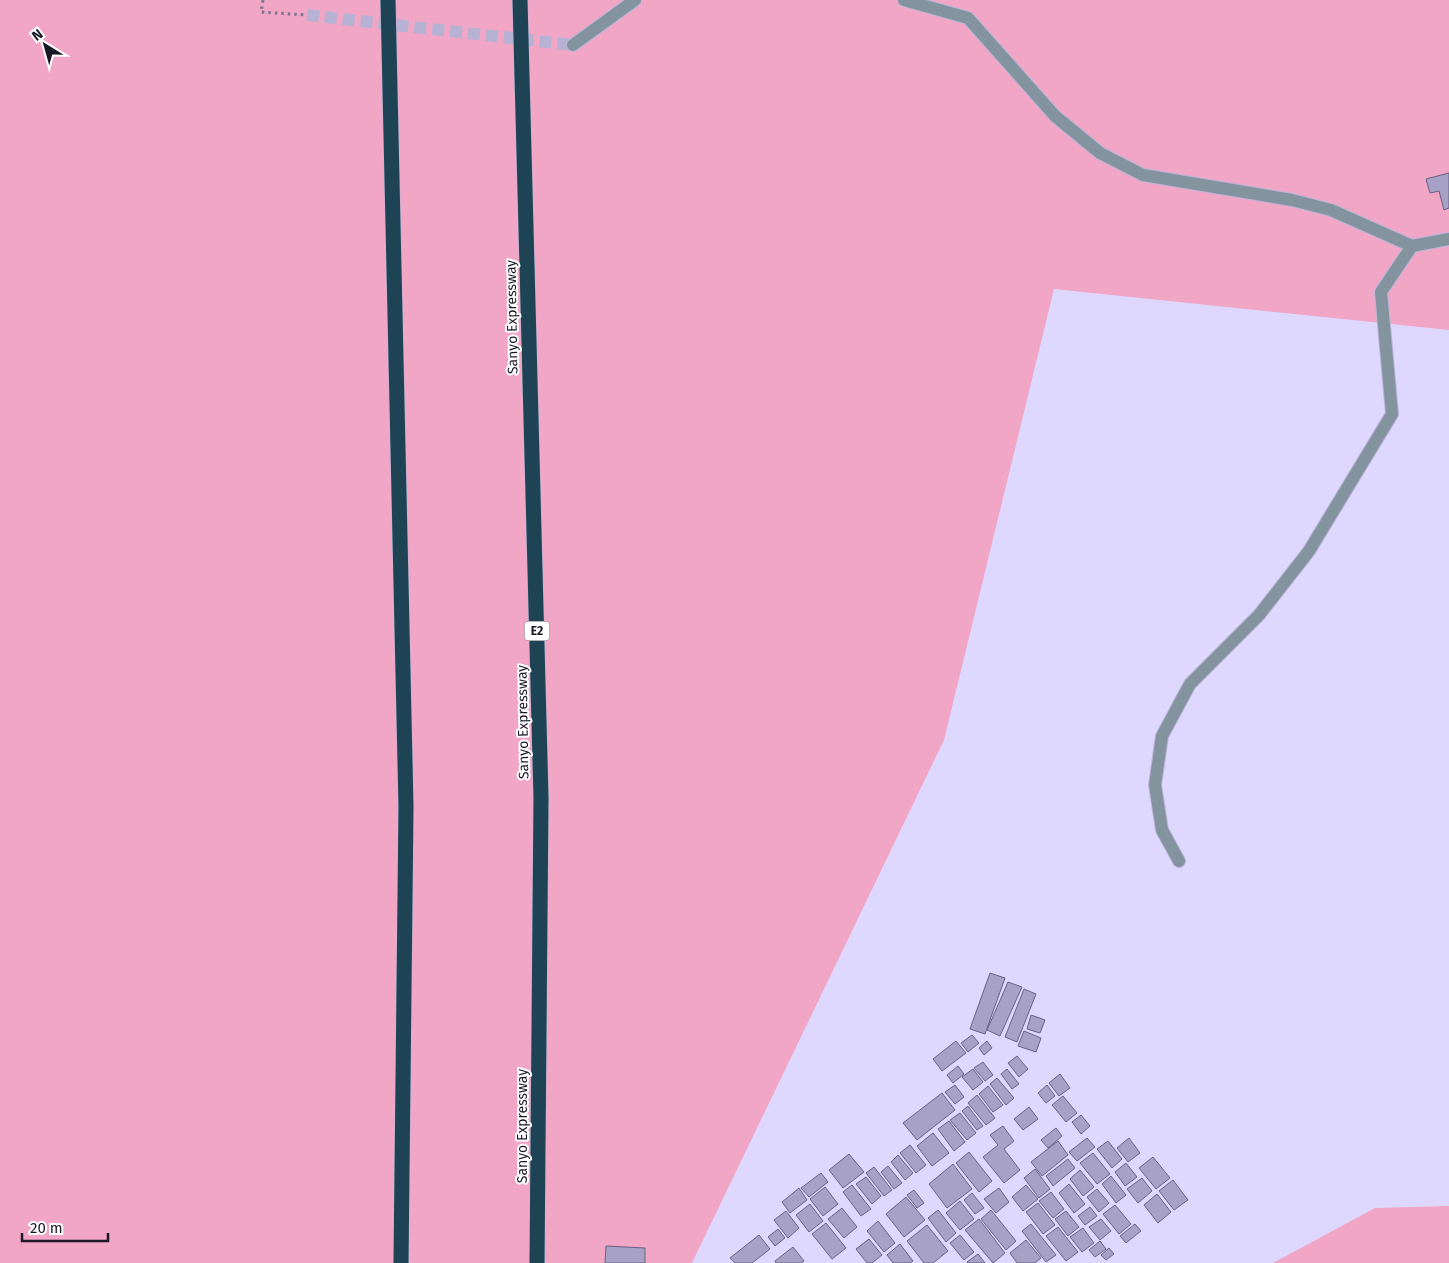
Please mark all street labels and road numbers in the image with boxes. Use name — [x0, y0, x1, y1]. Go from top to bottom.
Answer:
street label: Sanyo Expressway — [503, 260, 521, 374]
road number: E2 — [524, 622, 550, 640]
street label: Sanyo Expressway — [514, 665, 532, 779]
street label: Sanyo Expressway — [514, 1069, 531, 1183]

